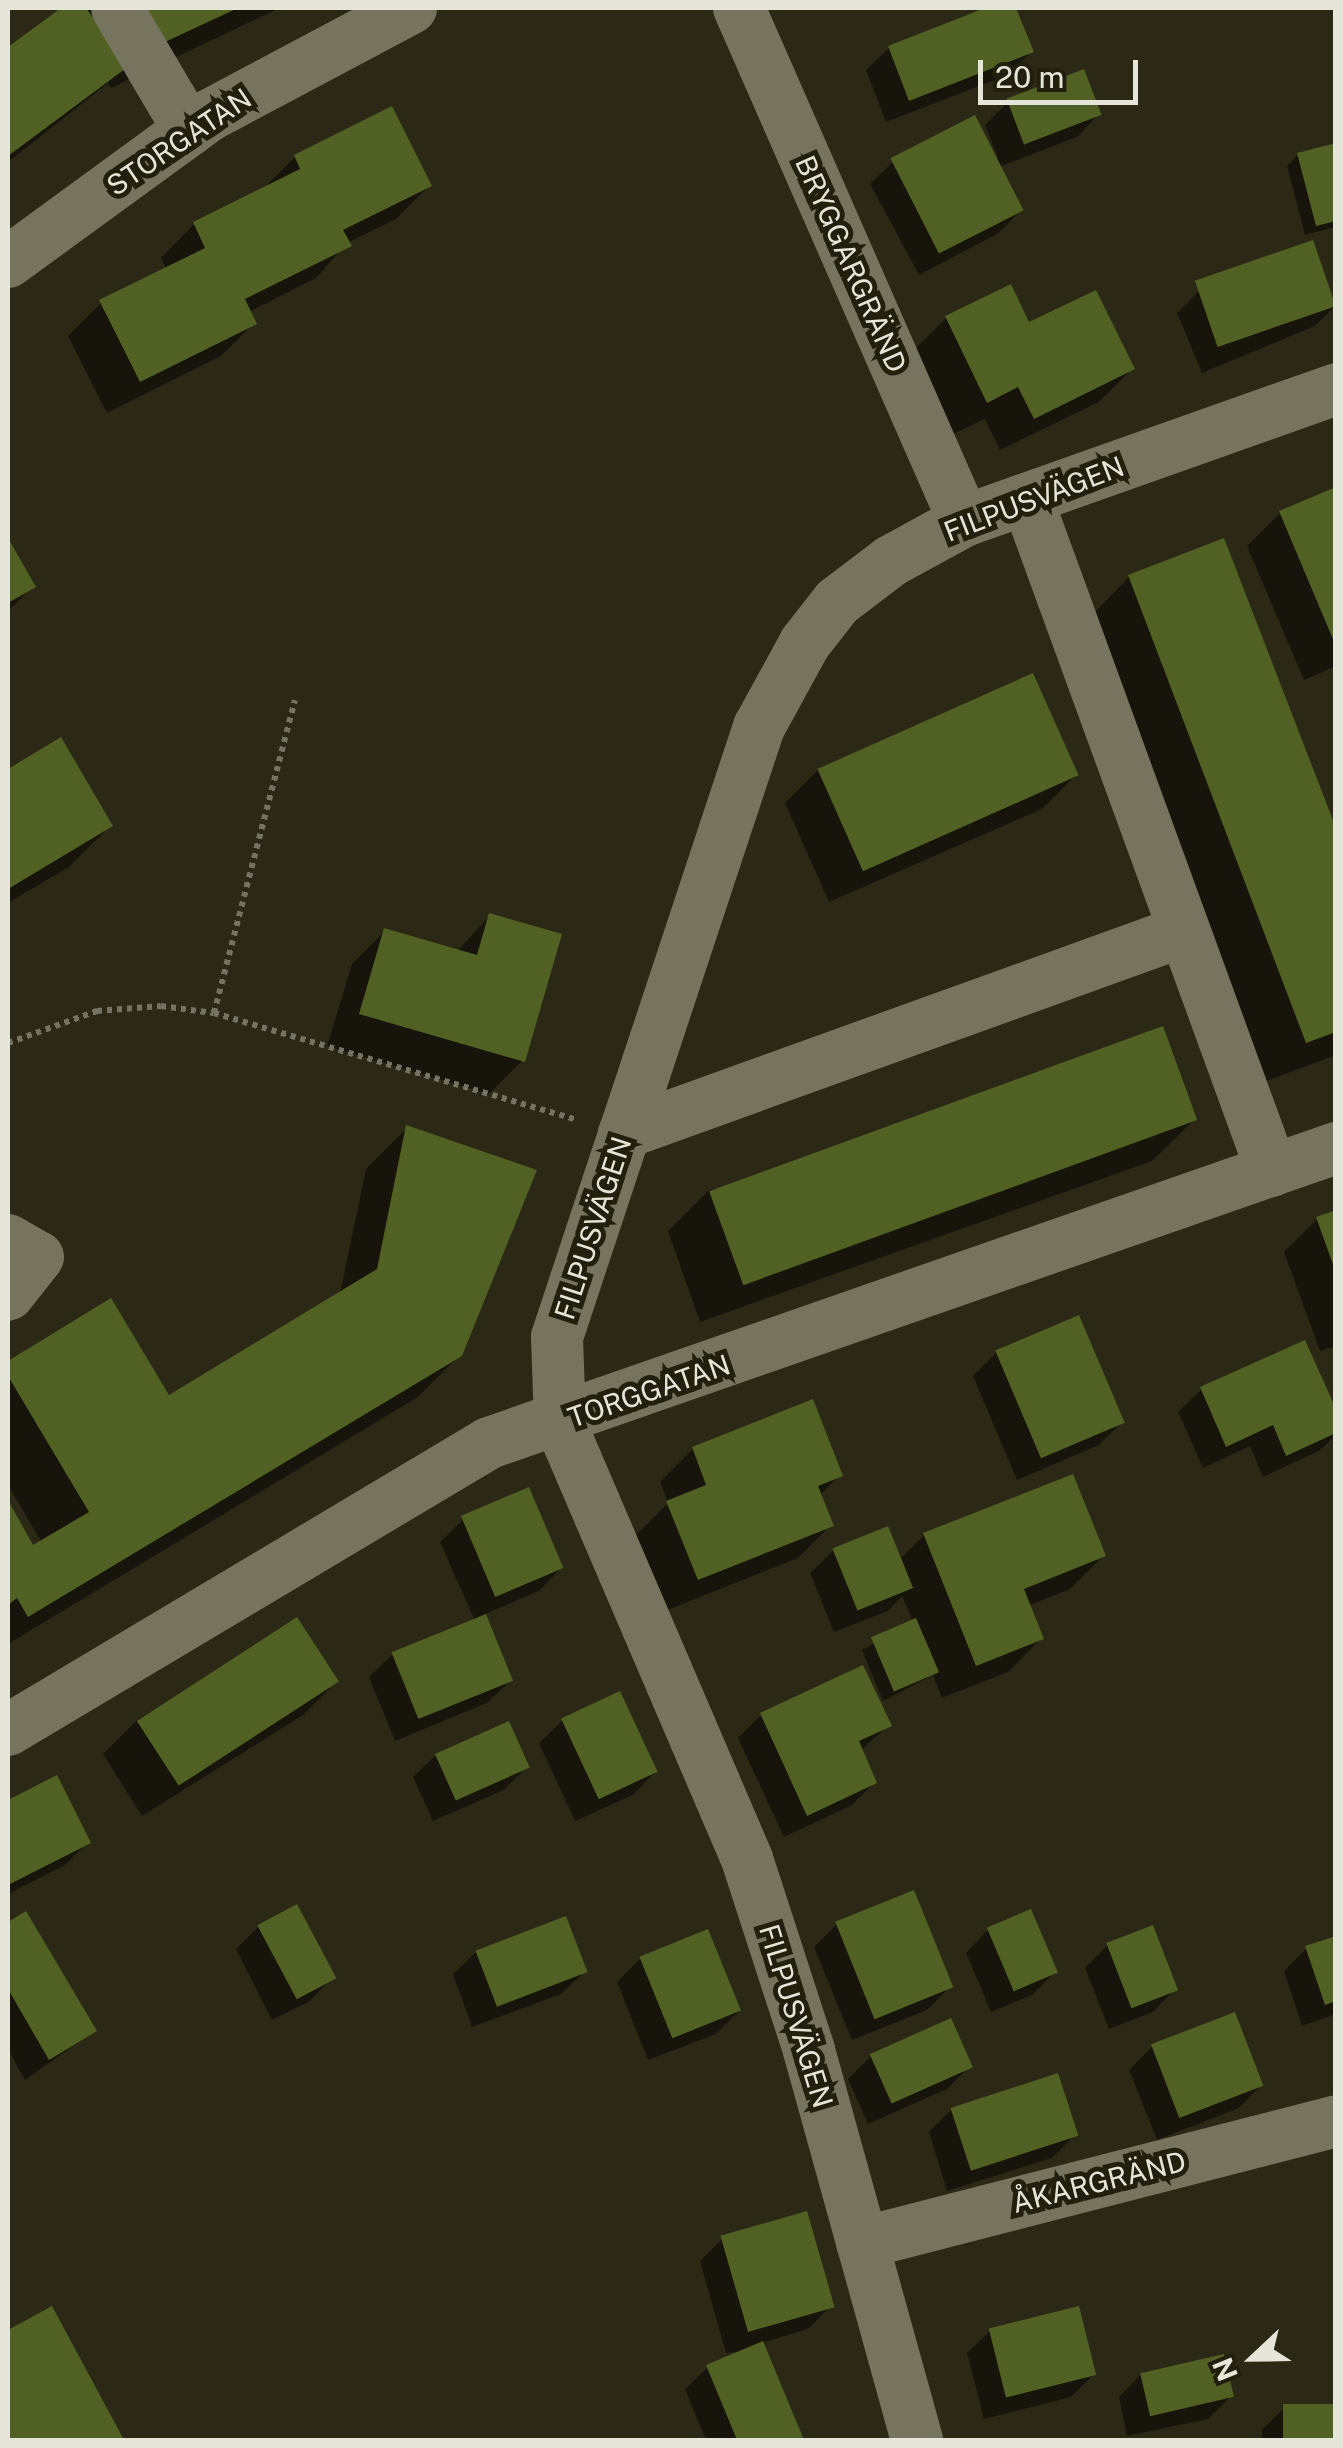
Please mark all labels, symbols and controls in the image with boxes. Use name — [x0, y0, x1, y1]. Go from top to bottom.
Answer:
scale bar — [983, 40, 1143, 102]
text: 20 m — [995, 59, 1064, 95]
street label: STORGATAN — [100, 81, 258, 203]
street label: BRYGGARGRÄND — [788, 151, 914, 377]
street label: FILPUSVÄGEN — [939, 449, 1129, 549]
street label: FILPUSVÄGEN — [548, 1132, 638, 1324]
street label: TORGGATAN — [563, 1348, 735, 1434]
street label: FILPUSVÄGEN — [752, 1920, 840, 2112]
street label: ÅKARGRÄND — [1009, 2144, 1189, 2220]
north arrow — [1203, 2308, 1303, 2408]
text: N — [1205, 2353, 1244, 2386]

